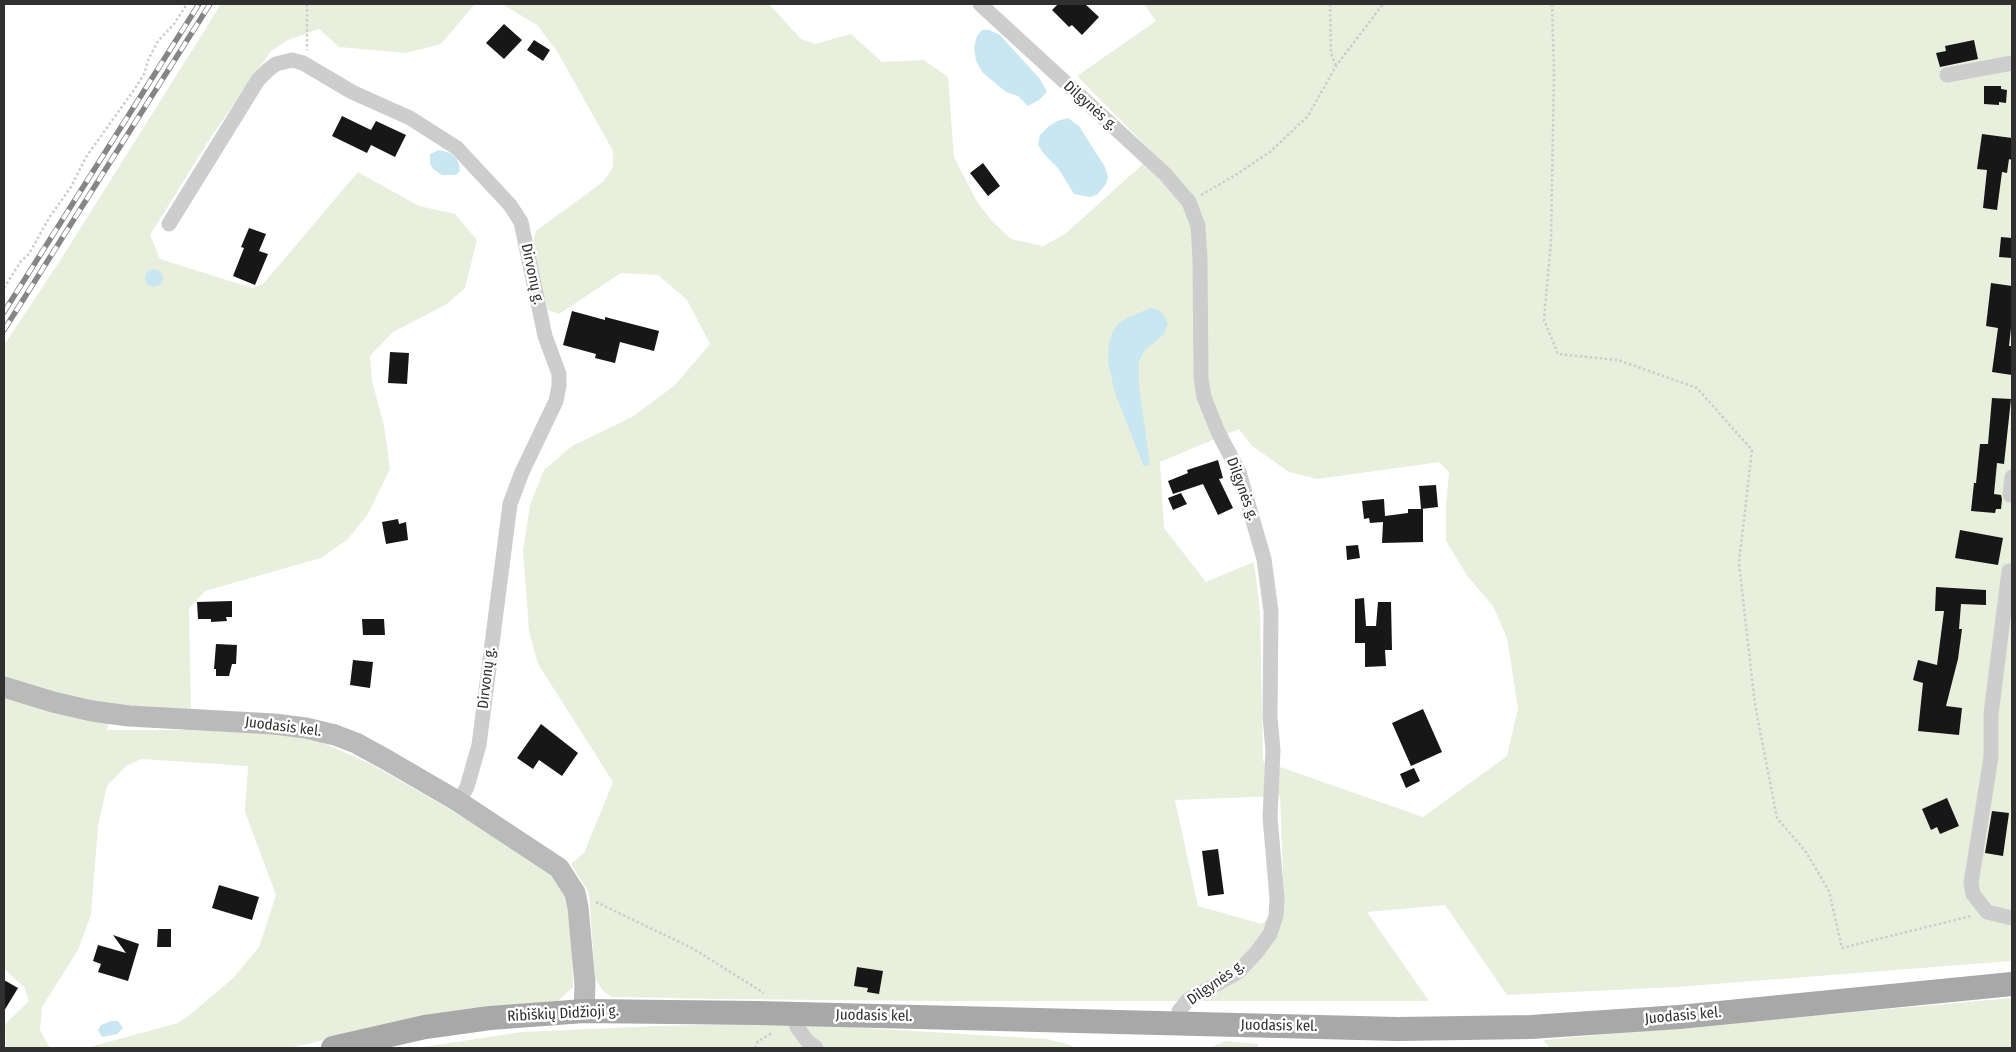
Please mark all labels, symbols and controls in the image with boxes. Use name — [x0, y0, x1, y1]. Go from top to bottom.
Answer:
street label: Dilgynės g. — [1060, 77, 1120, 135]
street label: Dirvonų g. — [517, 242, 547, 306]
street label: Dilgynės g. — [1222, 455, 1262, 523]
street label: Dirvonų g. — [474, 646, 500, 710]
street label: Juodasis kel. — [244, 713, 322, 741]
street label: Dilgynės g. — [1184, 957, 1248, 1009]
street label: Ribiškių Didžioji g. — [507, 1002, 619, 1026]
street label: Juodasis kel. — [1644, 1004, 1722, 1028]
street label: Juodasis kel. — [836, 1006, 912, 1026]
street label: Juodasis kel. — [1241, 1016, 1317, 1036]

